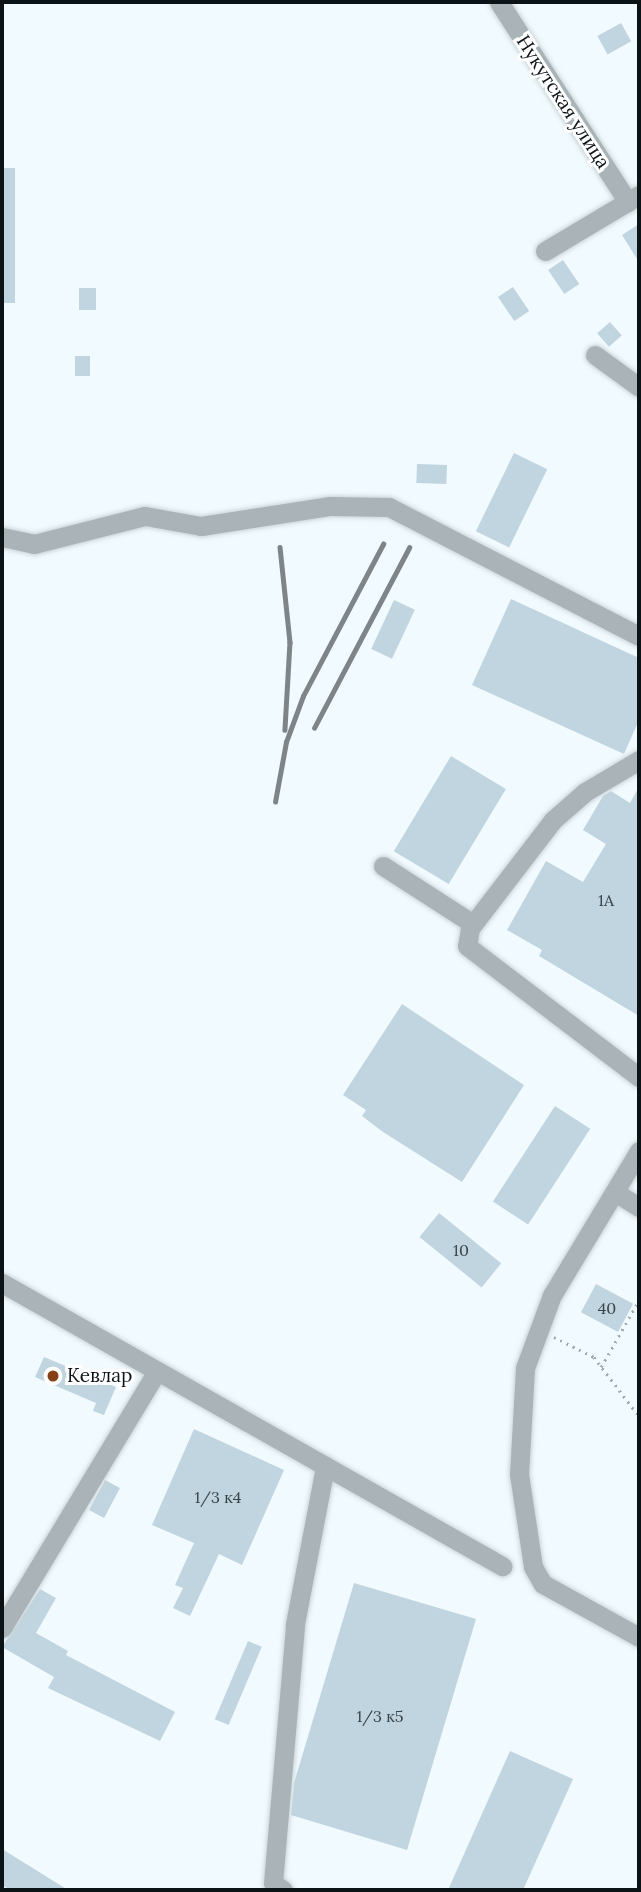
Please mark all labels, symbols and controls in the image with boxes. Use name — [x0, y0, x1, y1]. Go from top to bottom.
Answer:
street label: Нукутская улица — [511, 31, 615, 173]
house number: 1А — [598, 890, 614, 910]
house number: 10 — [453, 1240, 469, 1260]
house number: 40 — [598, 1298, 616, 1318]
place label: Кевлар — [67, 1365, 132, 1387]
marker: Кевлар — [45, 1368, 61, 1384]
house number: 1/3 к4 — [195, 1487, 241, 1507]
house number: 1/3 к5 — [356, 1706, 404, 1726]

